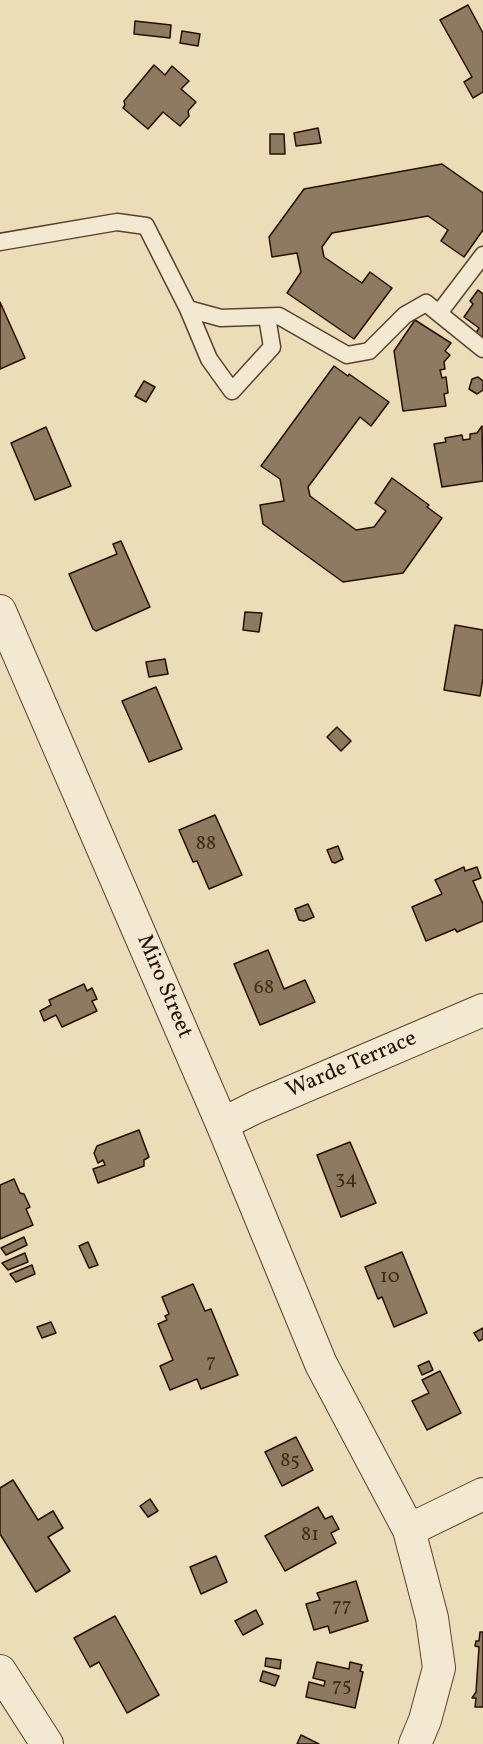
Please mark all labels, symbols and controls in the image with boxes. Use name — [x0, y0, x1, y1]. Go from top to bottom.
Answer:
house number: 88 — [196, 833, 216, 857]
street label: Miro Street — [129, 931, 197, 1043]
house number: 68 — [254, 977, 274, 1001]
street label: Warde Terrace — [283, 1027, 421, 1105]
house number: 34 — [335, 1168, 357, 1192]
house number: 10 — [380, 1266, 400, 1290]
house number: 7 — [206, 1351, 216, 1375]
house number: 85 — [280, 1450, 300, 1474]
house number: 81 — [301, 1524, 319, 1548]
house number: 77 — [332, 1595, 352, 1619]
house number: 75 — [332, 1675, 352, 1699]

